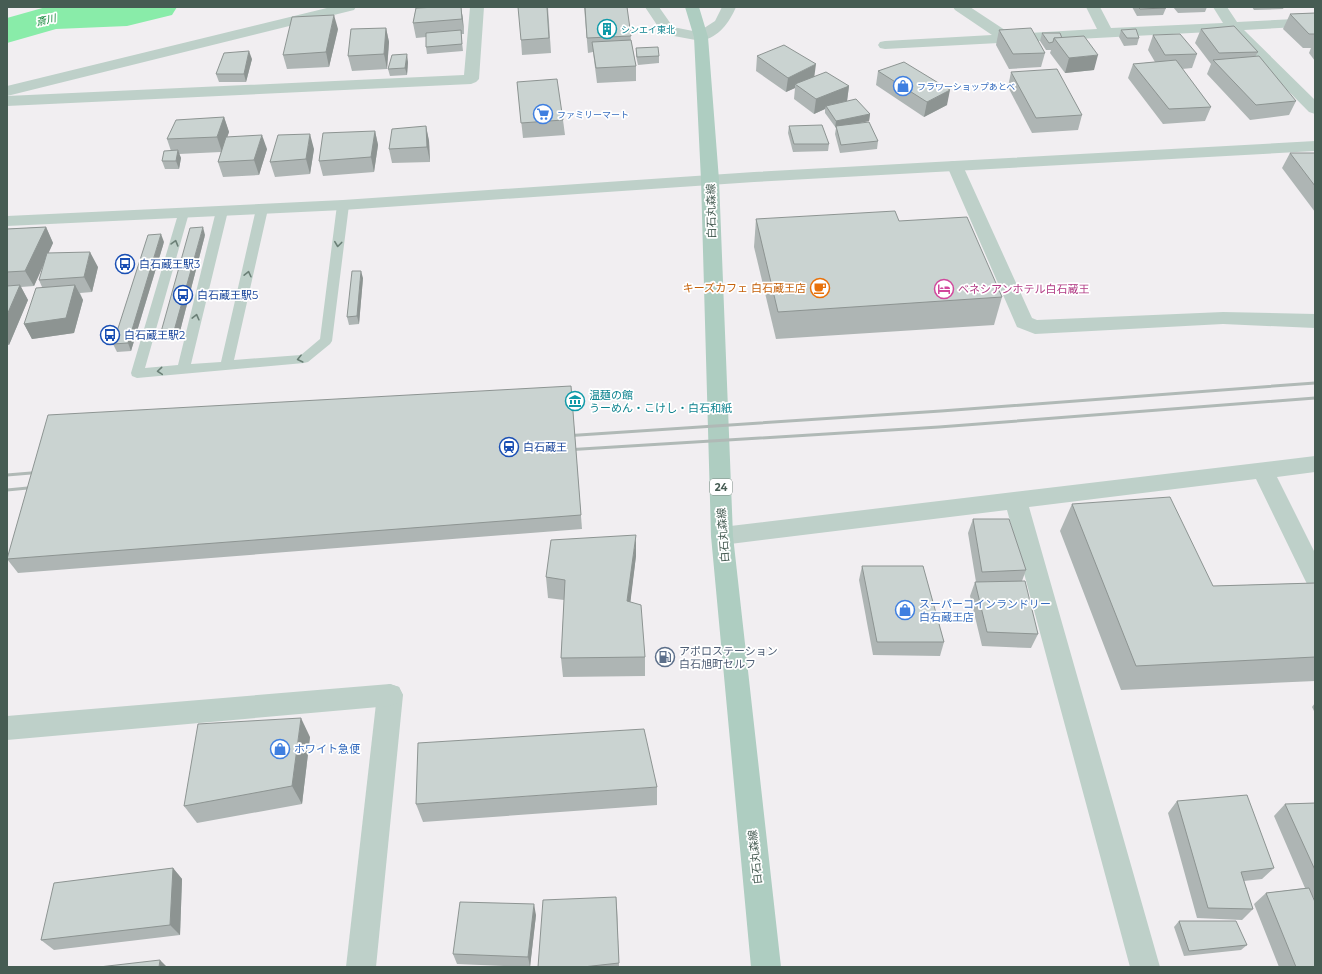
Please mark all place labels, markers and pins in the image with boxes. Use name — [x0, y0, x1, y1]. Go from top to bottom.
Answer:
building icon: シンエイ東北 — [596, 18, 618, 40]
place label: シンエイ東北 — [621, 24, 675, 35]
shop icon: フラワーショップあとべ — [892, 75, 914, 97]
place label: フラワーショップあとべ — [917, 81, 1015, 92]
supermarket icon: ファミリーマート — [532, 103, 554, 125]
place label: ファミリーマート — [557, 109, 629, 120]
bus stop icon: 白石蔵王駅3 — [114, 253, 136, 275]
place label: 白石蔵王駅3 — [139, 257, 200, 271]
cafe icon: キーズカフェ 白石蔵王店 — [809, 277, 831, 299]
hotel icon: ベネシアンホテル白石蔵王 — [933, 278, 955, 300]
place label: キーズカフェ 白石蔵王店 — [683, 281, 806, 295]
place label: ベネシアンホテル白石蔵王 — [958, 282, 1090, 296]
bus stop icon: 白石蔵王駅5 — [172, 284, 194, 306]
place label: 白石蔵王駅5 — [197, 288, 258, 302]
bus stop icon: 白石蔵王駅2 — [99, 324, 121, 346]
place label: 白石蔵王駅2 — [124, 328, 185, 342]
place label: 温麺の館 うーめん・こけし・白石和紙 — [589, 388, 732, 415]
museum icon: 温麺の館 うーめん・こけし・白石和紙 — [564, 390, 586, 412]
station icon: 白石蔵王 — [498, 436, 520, 458]
place label: 白石蔵王 — [523, 440, 567, 454]
place label: スーパーコインランドリー 白石蔵王店 — [919, 597, 1051, 624]
shop icon: スーパーコインランドリー 白石蔵王店 — [894, 599, 916, 621]
place label: アポロステーション 白石旭町セルフ — [679, 644, 778, 671]
fuel station icon: アポロステーション 白石旭町セルフ — [654, 646, 676, 668]
shop icon: ホワイト急便 — [269, 738, 291, 760]
place label: ホワイト急便 — [294, 742, 361, 756]

